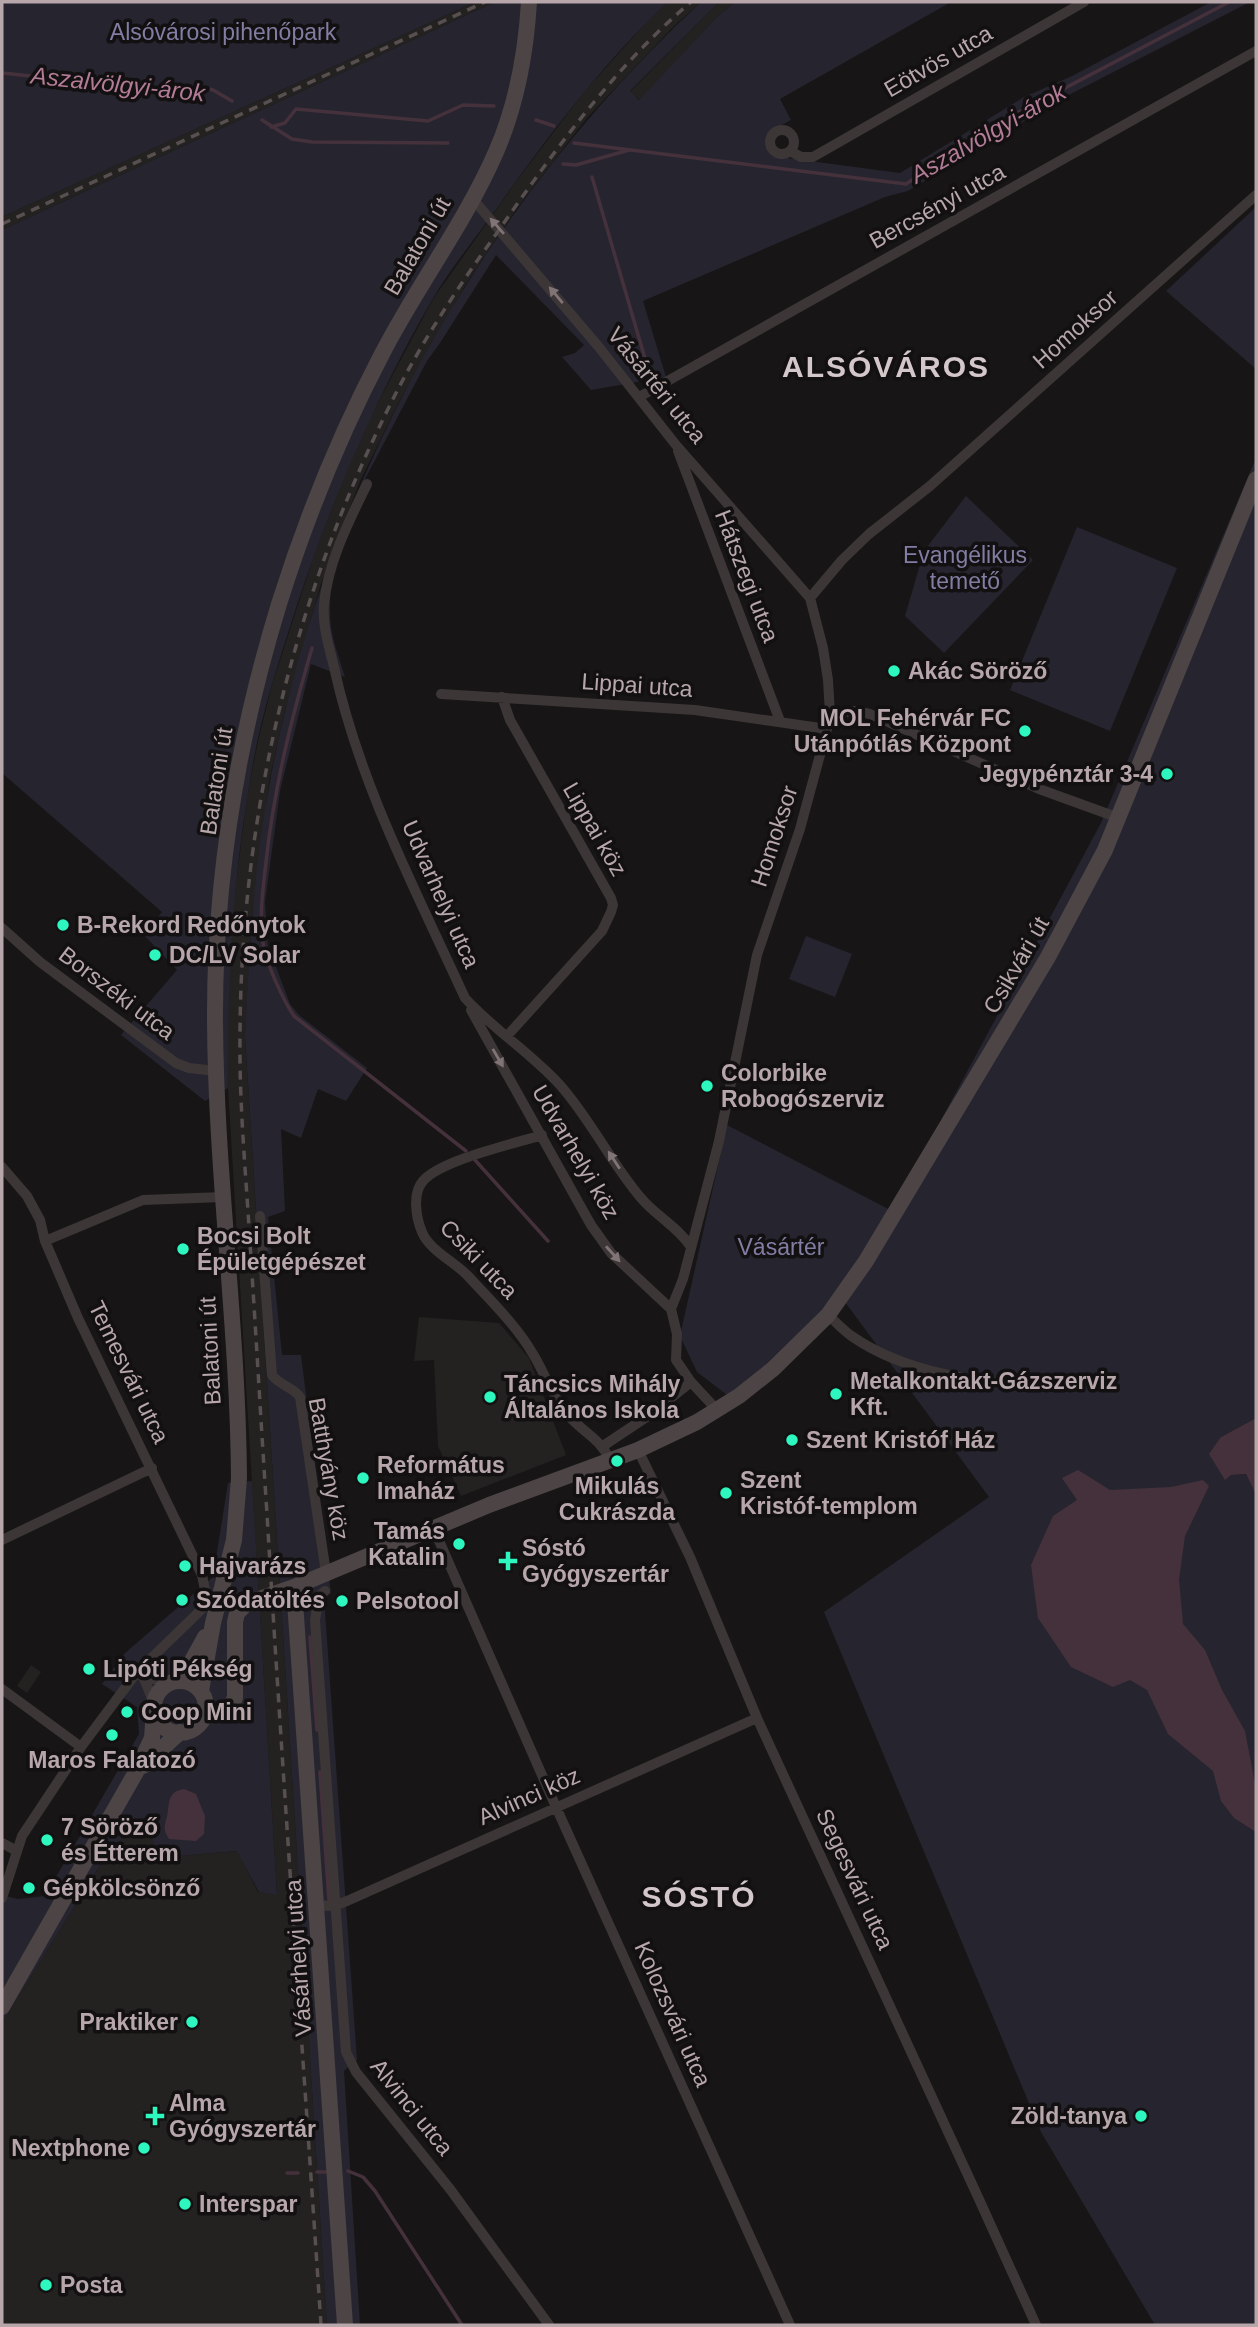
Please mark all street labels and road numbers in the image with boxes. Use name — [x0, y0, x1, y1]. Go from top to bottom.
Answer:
street label: Eötvös utca — [879, 20, 997, 102]
street label: Bercsényi utca — [865, 158, 1009, 254]
street label: Balatoni út — [379, 192, 456, 300]
street label: Homoksor — [1027, 284, 1123, 374]
street label: Vásártéri utca — [602, 322, 712, 448]
street label: Hátszegi utca — [710, 506, 784, 646]
street label: Lippai utca — [581, 668, 694, 702]
street label: Balatoni út — [195, 725, 237, 837]
street label: Lippai köz — [558, 778, 632, 880]
street label: Homoksor — [745, 782, 803, 890]
street label: Udvarhelyi utca — [397, 816, 485, 972]
street label: Csikvári út — [978, 911, 1054, 1018]
street label: Borszéki utca — [54, 941, 180, 1045]
street label: Udvarhelyi köz — [527, 1080, 625, 1224]
street label: Csiki utca — [435, 1214, 523, 1304]
street label: Balatoni út — [194, 1295, 226, 1406]
street label: Temesvári utca — [83, 1297, 175, 1447]
street label: Batthyány köz — [304, 1396, 354, 1542]
street label: Alvinci köz — [474, 1762, 584, 1830]
street label: Segesvári utca — [811, 1805, 899, 1954]
street label: Vásárhelyi utca — [280, 1878, 316, 2037]
street label: Kolozsvári utca — [629, 1937, 717, 2091]
street label: Alvinci utca — [365, 2054, 459, 2161]

